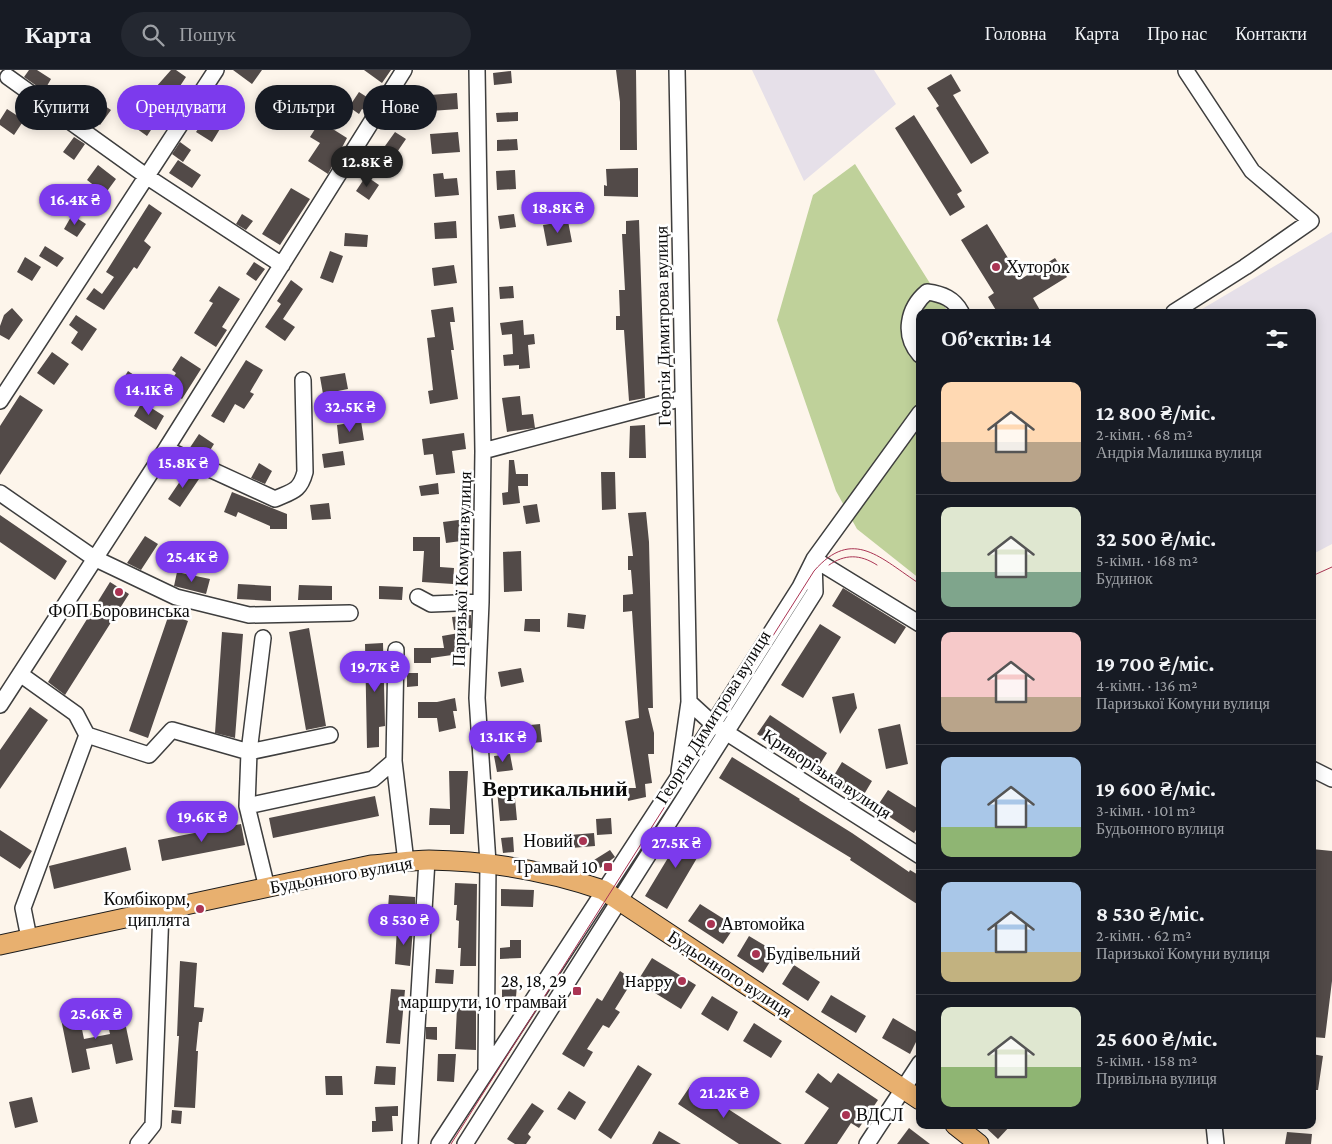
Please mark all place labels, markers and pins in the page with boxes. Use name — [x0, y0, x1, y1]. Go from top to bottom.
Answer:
pin: 12.8K ₴ — [321, 146, 413, 188]
pin: 16.4K ₴ — [29, 184, 121, 226]
pin: 18.8K ₴ — [512, 191, 604, 234]
place label: Хуторок — [1006, 257, 1070, 277]
marker: Хуторок — [990, 261, 1002, 273]
pin: 14.1K ₴ — [103, 374, 195, 416]
pin: 32.5K ₴ — [304, 390, 396, 433]
pin: 15.8K ₴ — [137, 446, 229, 489]
pin: 25.4K ₴ — [146, 540, 238, 583]
marker: ФОП Боровинська — [113, 586, 125, 598]
place label: ФОП Боровинська — [48, 601, 190, 621]
pin: 19.7K ₴ — [329, 650, 421, 693]
pin: 13.1K ₴ — [457, 720, 549, 763]
pin: 19.6K ₴ — [156, 800, 248, 843]
pin: 27.5K ₴ — [630, 826, 722, 869]
place label: Новий — [523, 831, 573, 851]
marker: Новий — [577, 835, 589, 847]
place label: Трамвай 10 — [514, 857, 598, 877]
marker: Трамвай 10 — [602, 861, 614, 873]
place label: Комбікорм, циплята — [104, 889, 190, 930]
marker: Комбікорм, циплята — [194, 903, 206, 915]
pin: 8 530 ₴ — [358, 904, 450, 946]
place label: Автомойка — [721, 914, 805, 934]
marker: Автомойка — [705, 918, 717, 930]
place label: Будівельний — [766, 944, 861, 964]
marker: Будівельний — [750, 948, 762, 960]
place label: 28, 18, 29 маршрути, 10 трамвай — [400, 971, 567, 1012]
place label: Happy — [625, 971, 673, 991]
marker: Happy — [676, 975, 688, 987]
marker: 28, 18, 29 маршрути, 10 трамвай — [571, 985, 583, 997]
pin: 25.6K ₴ — [50, 998, 142, 1040]
pin: 21.2K ₴ — [678, 1076, 770, 1119]
place label: ВДСЛ — [856, 1105, 903, 1125]
marker: ВДСЛ — [840, 1109, 852, 1121]

